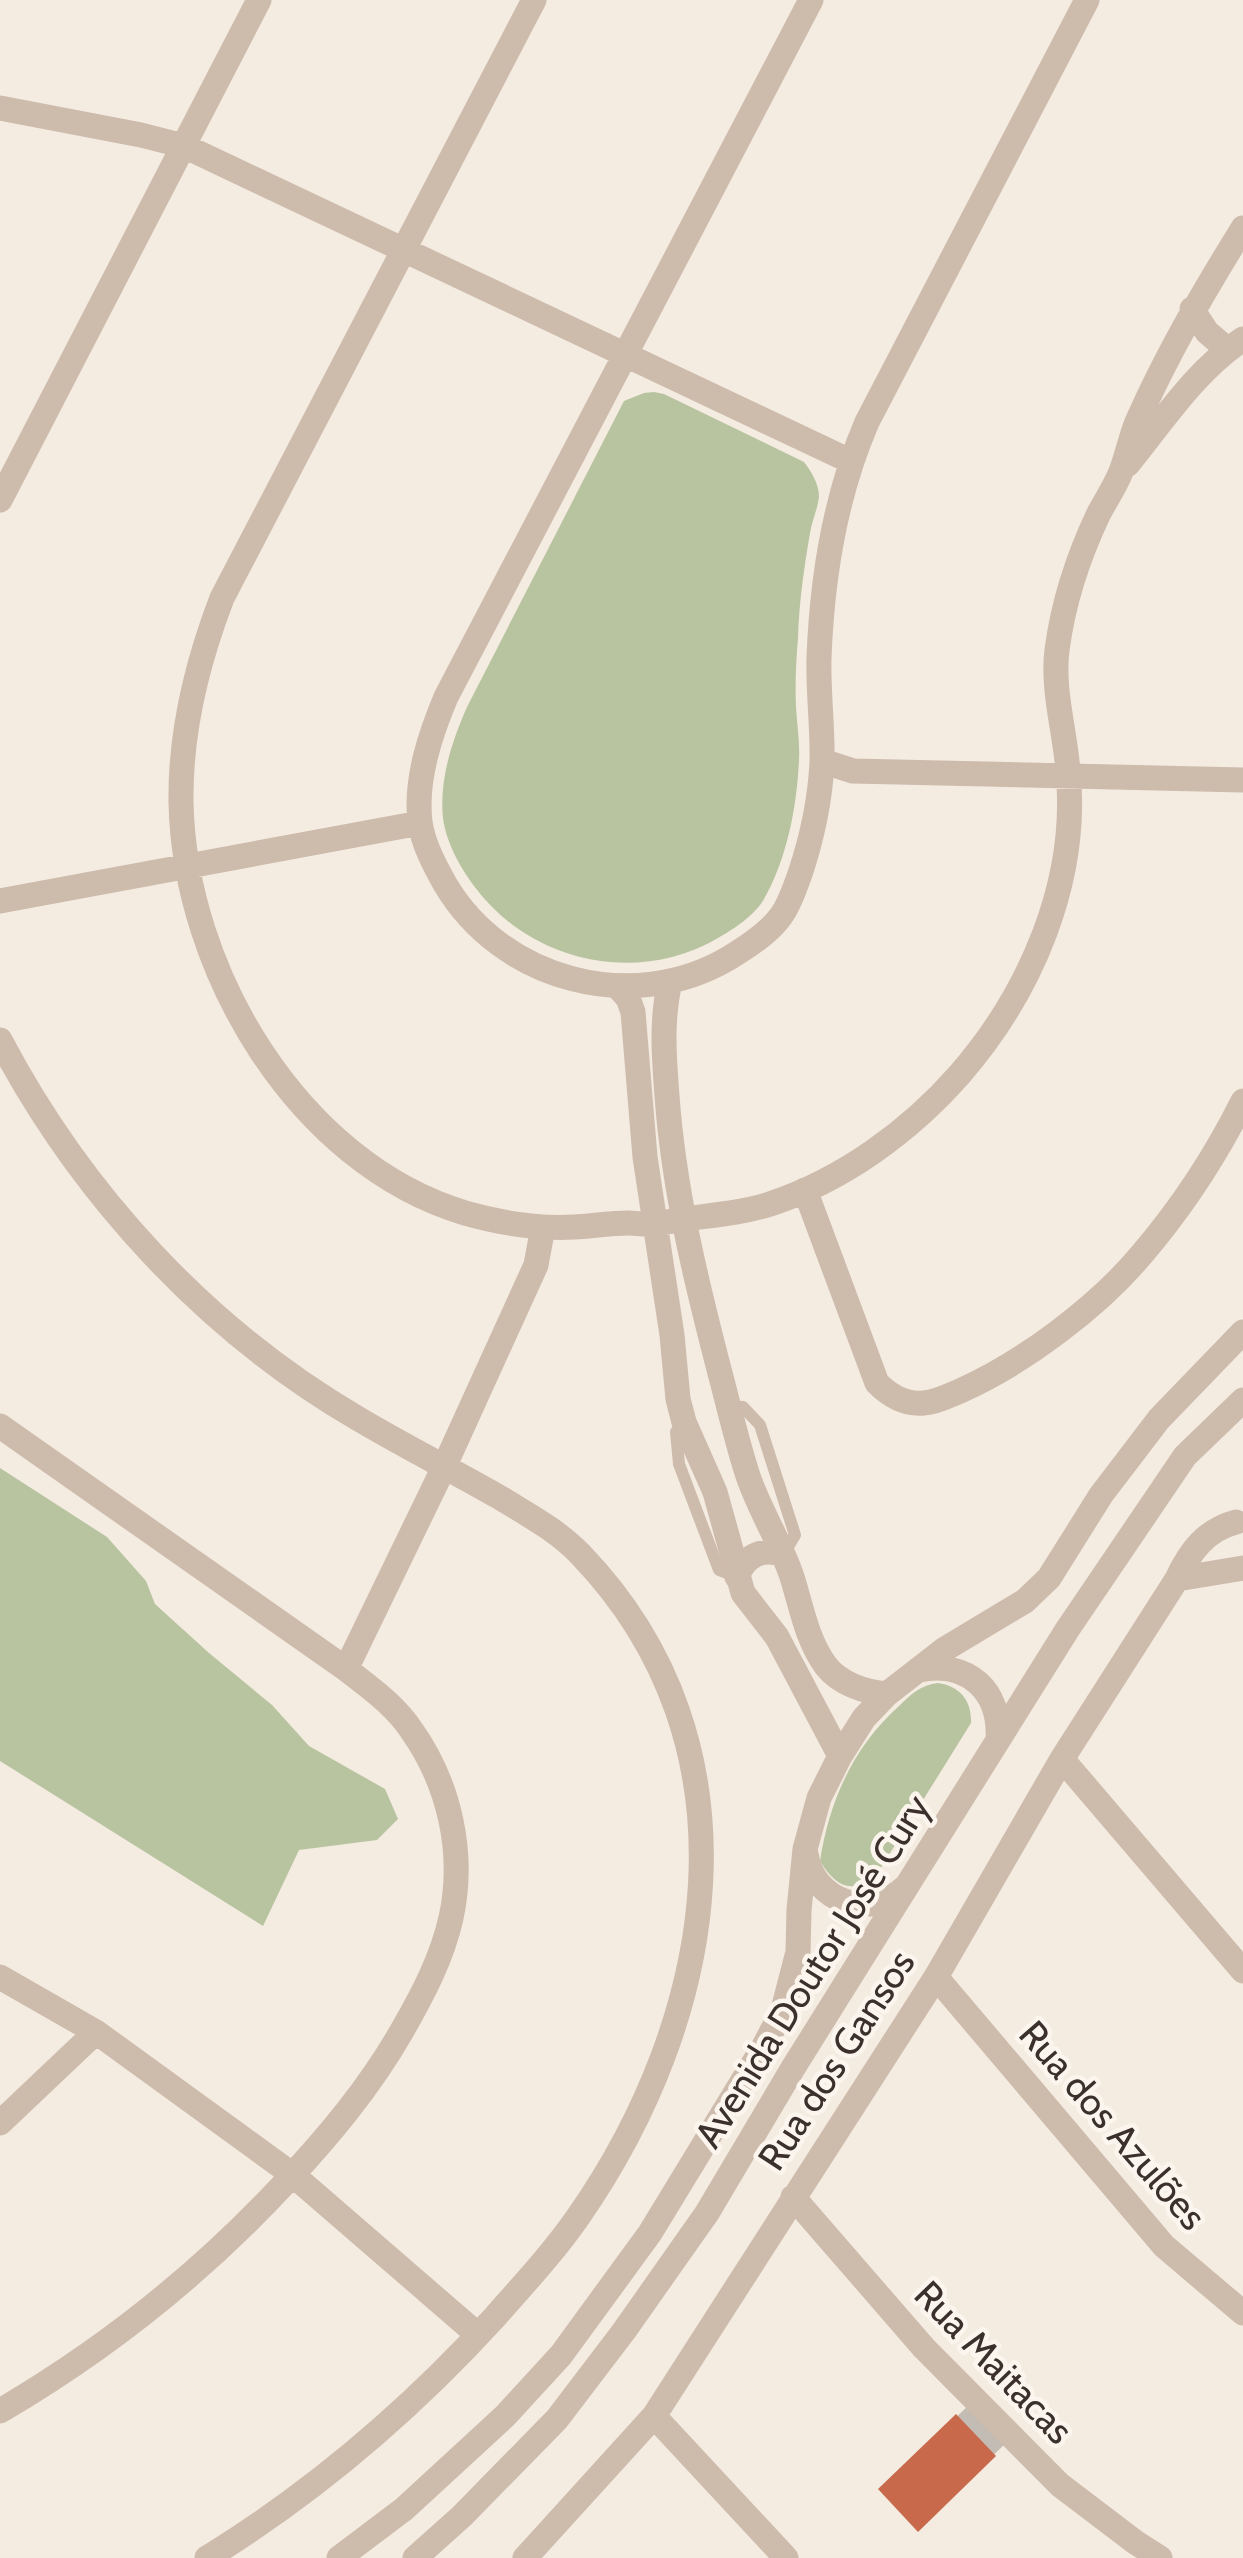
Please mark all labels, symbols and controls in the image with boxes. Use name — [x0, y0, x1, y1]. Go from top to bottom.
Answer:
street label: Avenida Doutor José Cury — [684, 1786, 940, 2156]
street label: Rua dos Gansos — [747, 1941, 925, 2179]
street label: Rua dos Azulões — [1009, 2011, 1217, 2239]
street label: Rua Maitacas — [905, 2271, 1083, 2453]

